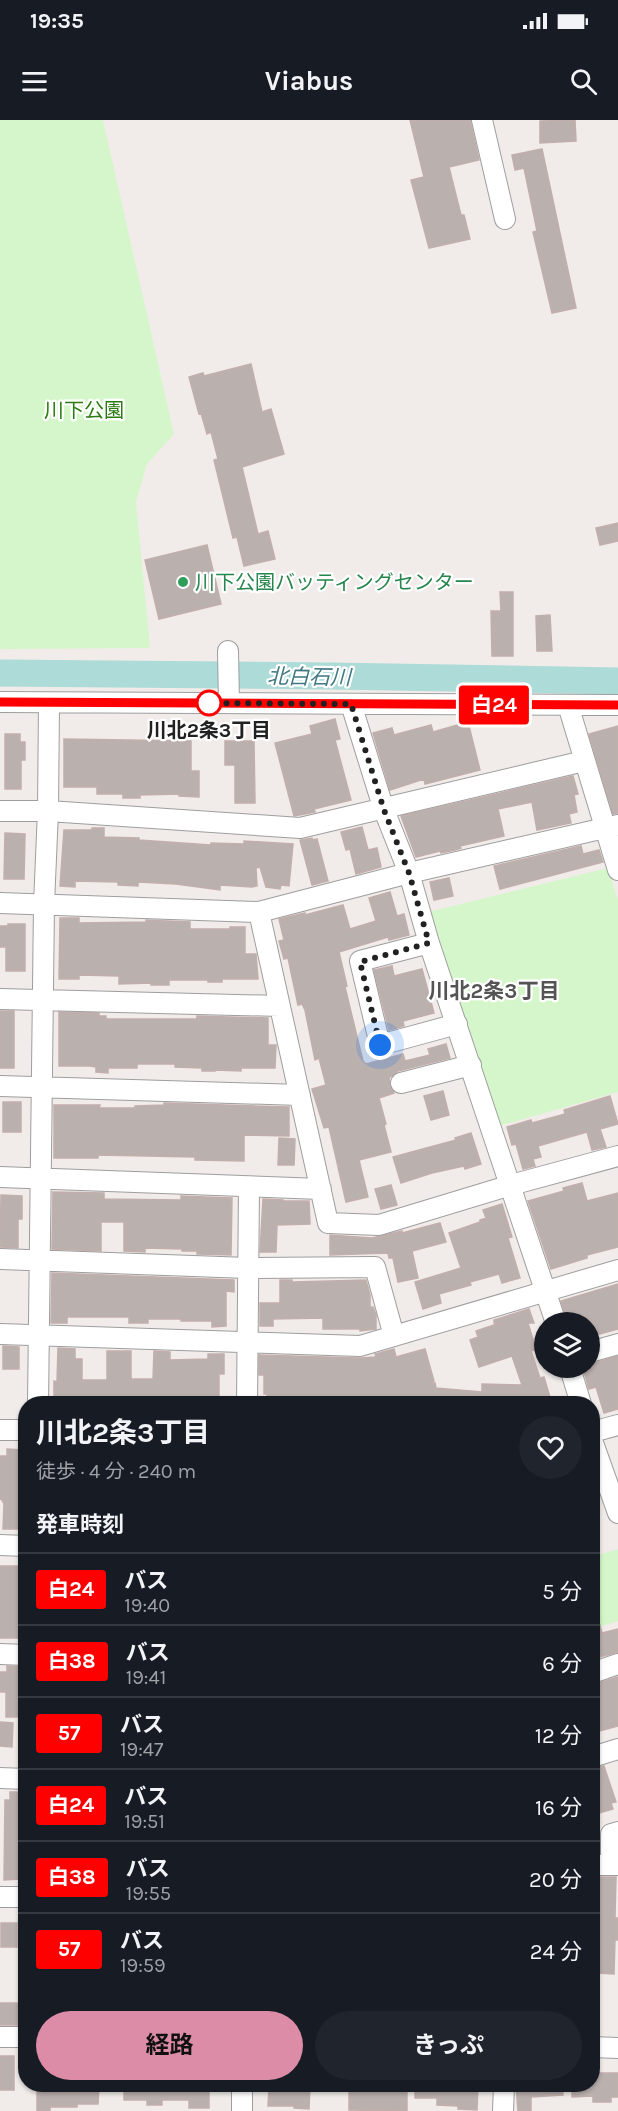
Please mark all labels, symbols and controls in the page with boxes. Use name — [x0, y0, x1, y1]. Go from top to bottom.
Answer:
text: 19:35 — [30, 8, 84, 34]
icon: menu — [18, 65, 51, 98]
text: Viabus — [265, 65, 353, 97]
icon: search — [567, 65, 600, 98]
park label: 川下公園 — [44, 399, 124, 422]
place label: 川下公園バッティングセンター — [195, 571, 474, 594]
marker: 川下公園バッティングセンター — [176, 575, 190, 589]
water label: 北白石川 — [267, 664, 353, 690]
line badge: 白24 — [460, 686, 528, 724]
marker: 川北2条3丁目 — [196, 690, 222, 716]
text: 白24 — [471, 693, 517, 717]
place label: 川北2条3丁目 — [147, 719, 271, 742]
district label: 川北2条3丁目 — [429, 979, 559, 1003]
your location — [365, 1030, 395, 1060]
map controls — [534, 1312, 600, 1378]
button: layers — [534, 1312, 600, 1378]
text: 川北2条3丁目 — [36, 1416, 210, 1449]
button: heart — [519, 1416, 582, 1479]
text: 徒歩 · 4 分 · 240 m — [36, 1460, 196, 1483]
text: 発車時刻 — [36, 1512, 124, 1538]
text: バス — [124, 1568, 168, 1594]
text: 白24 — [48, 1577, 94, 1601]
text: 5 分 — [542, 1579, 582, 1605]
text: 19:40 — [124, 1594, 170, 1617]
text: バス — [126, 1640, 170, 1666]
text: 白38 — [48, 1649, 96, 1673]
text: 6 分 — [542, 1651, 582, 1677]
text: 19:41 — [126, 1666, 166, 1689]
text: バス — [120, 1712, 164, 1738]
text: 57 — [58, 1721, 80, 1745]
text: 12 分 — [535, 1723, 582, 1749]
text: 19:47 — [120, 1738, 163, 1761]
text: バス — [124, 1784, 168, 1810]
text: 白24 — [48, 1793, 94, 1817]
text: 16 分 — [535, 1795, 582, 1821]
text: 19:51 — [124, 1810, 165, 1833]
text: バス — [126, 1856, 170, 1882]
text: 白38 — [48, 1865, 96, 1889]
text: 20 分 — [529, 1867, 582, 1893]
text: 19:55 — [126, 1882, 171, 1905]
text: バス — [120, 1928, 164, 1954]
text: 57 — [58, 1937, 80, 1961]
text: 24 分 — [530, 1939, 582, 1965]
text: 19:59 — [120, 1954, 166, 1977]
button: 経路 — [36, 2011, 303, 2080]
button: きっぷ — [315, 2011, 582, 2080]

